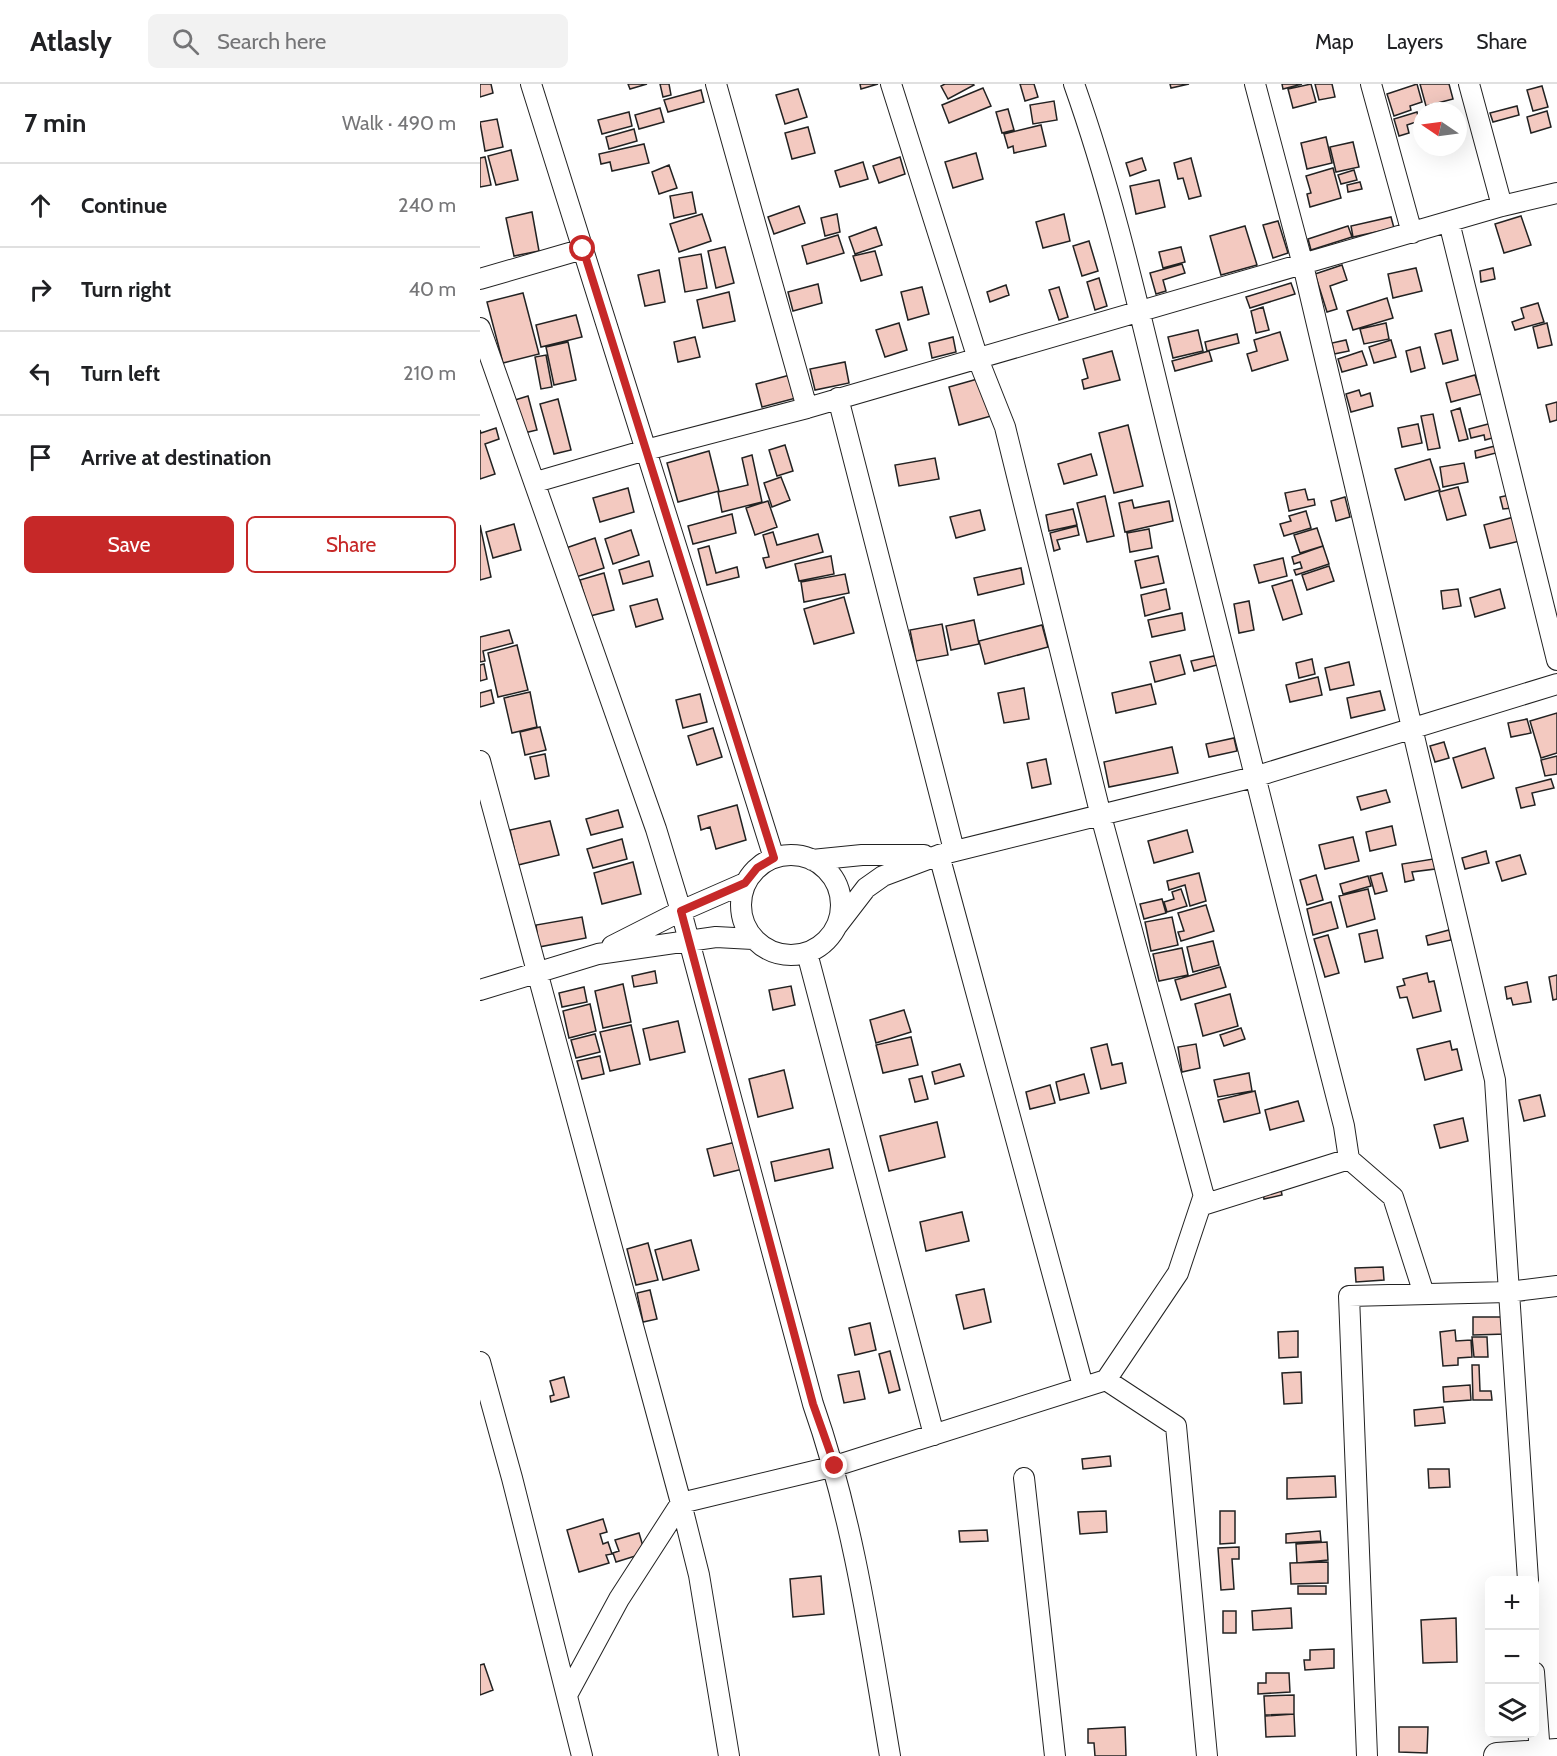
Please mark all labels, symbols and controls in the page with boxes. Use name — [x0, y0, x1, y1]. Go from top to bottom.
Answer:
search box — [148, 14, 568, 68]
text: Atlasly — [30, 24, 112, 58]
icon: search — [169, 25, 202, 58]
text: Search here — [217, 28, 326, 55]
text: Map — [1315, 29, 1354, 54]
text: Layers — [1387, 29, 1443, 54]
text: Share — [1476, 29, 1527, 54]
north arrow — [1413, 102, 1467, 156]
text: 7 min — [24, 107, 86, 139]
text: Walk · 490 m — [342, 111, 456, 135]
icon: ahead — [24, 189, 57, 222]
text: Continue — [81, 192, 167, 219]
text: 240 m — [398, 193, 456, 217]
route start — [569, 235, 595, 261]
icon: right — [24, 273, 57, 306]
text: Turn right — [81, 276, 171, 303]
text: 40 m — [408, 277, 456, 301]
icon: left — [24, 357, 57, 390]
text: Turn left — [81, 360, 160, 387]
text: 210 m — [403, 361, 456, 385]
icon: arrive — [24, 441, 57, 474]
text: Arrive at destination — [81, 444, 271, 471]
button: Save — [24, 516, 234, 573]
button: Share — [246, 516, 456, 573]
route end — [821, 1452, 847, 1478]
map controls — [1485, 1576, 1539, 1738]
button: + — [1485, 1576, 1539, 1630]
button: − — [1485, 1630, 1539, 1684]
button: layers — [1485, 1684, 1539, 1738]

